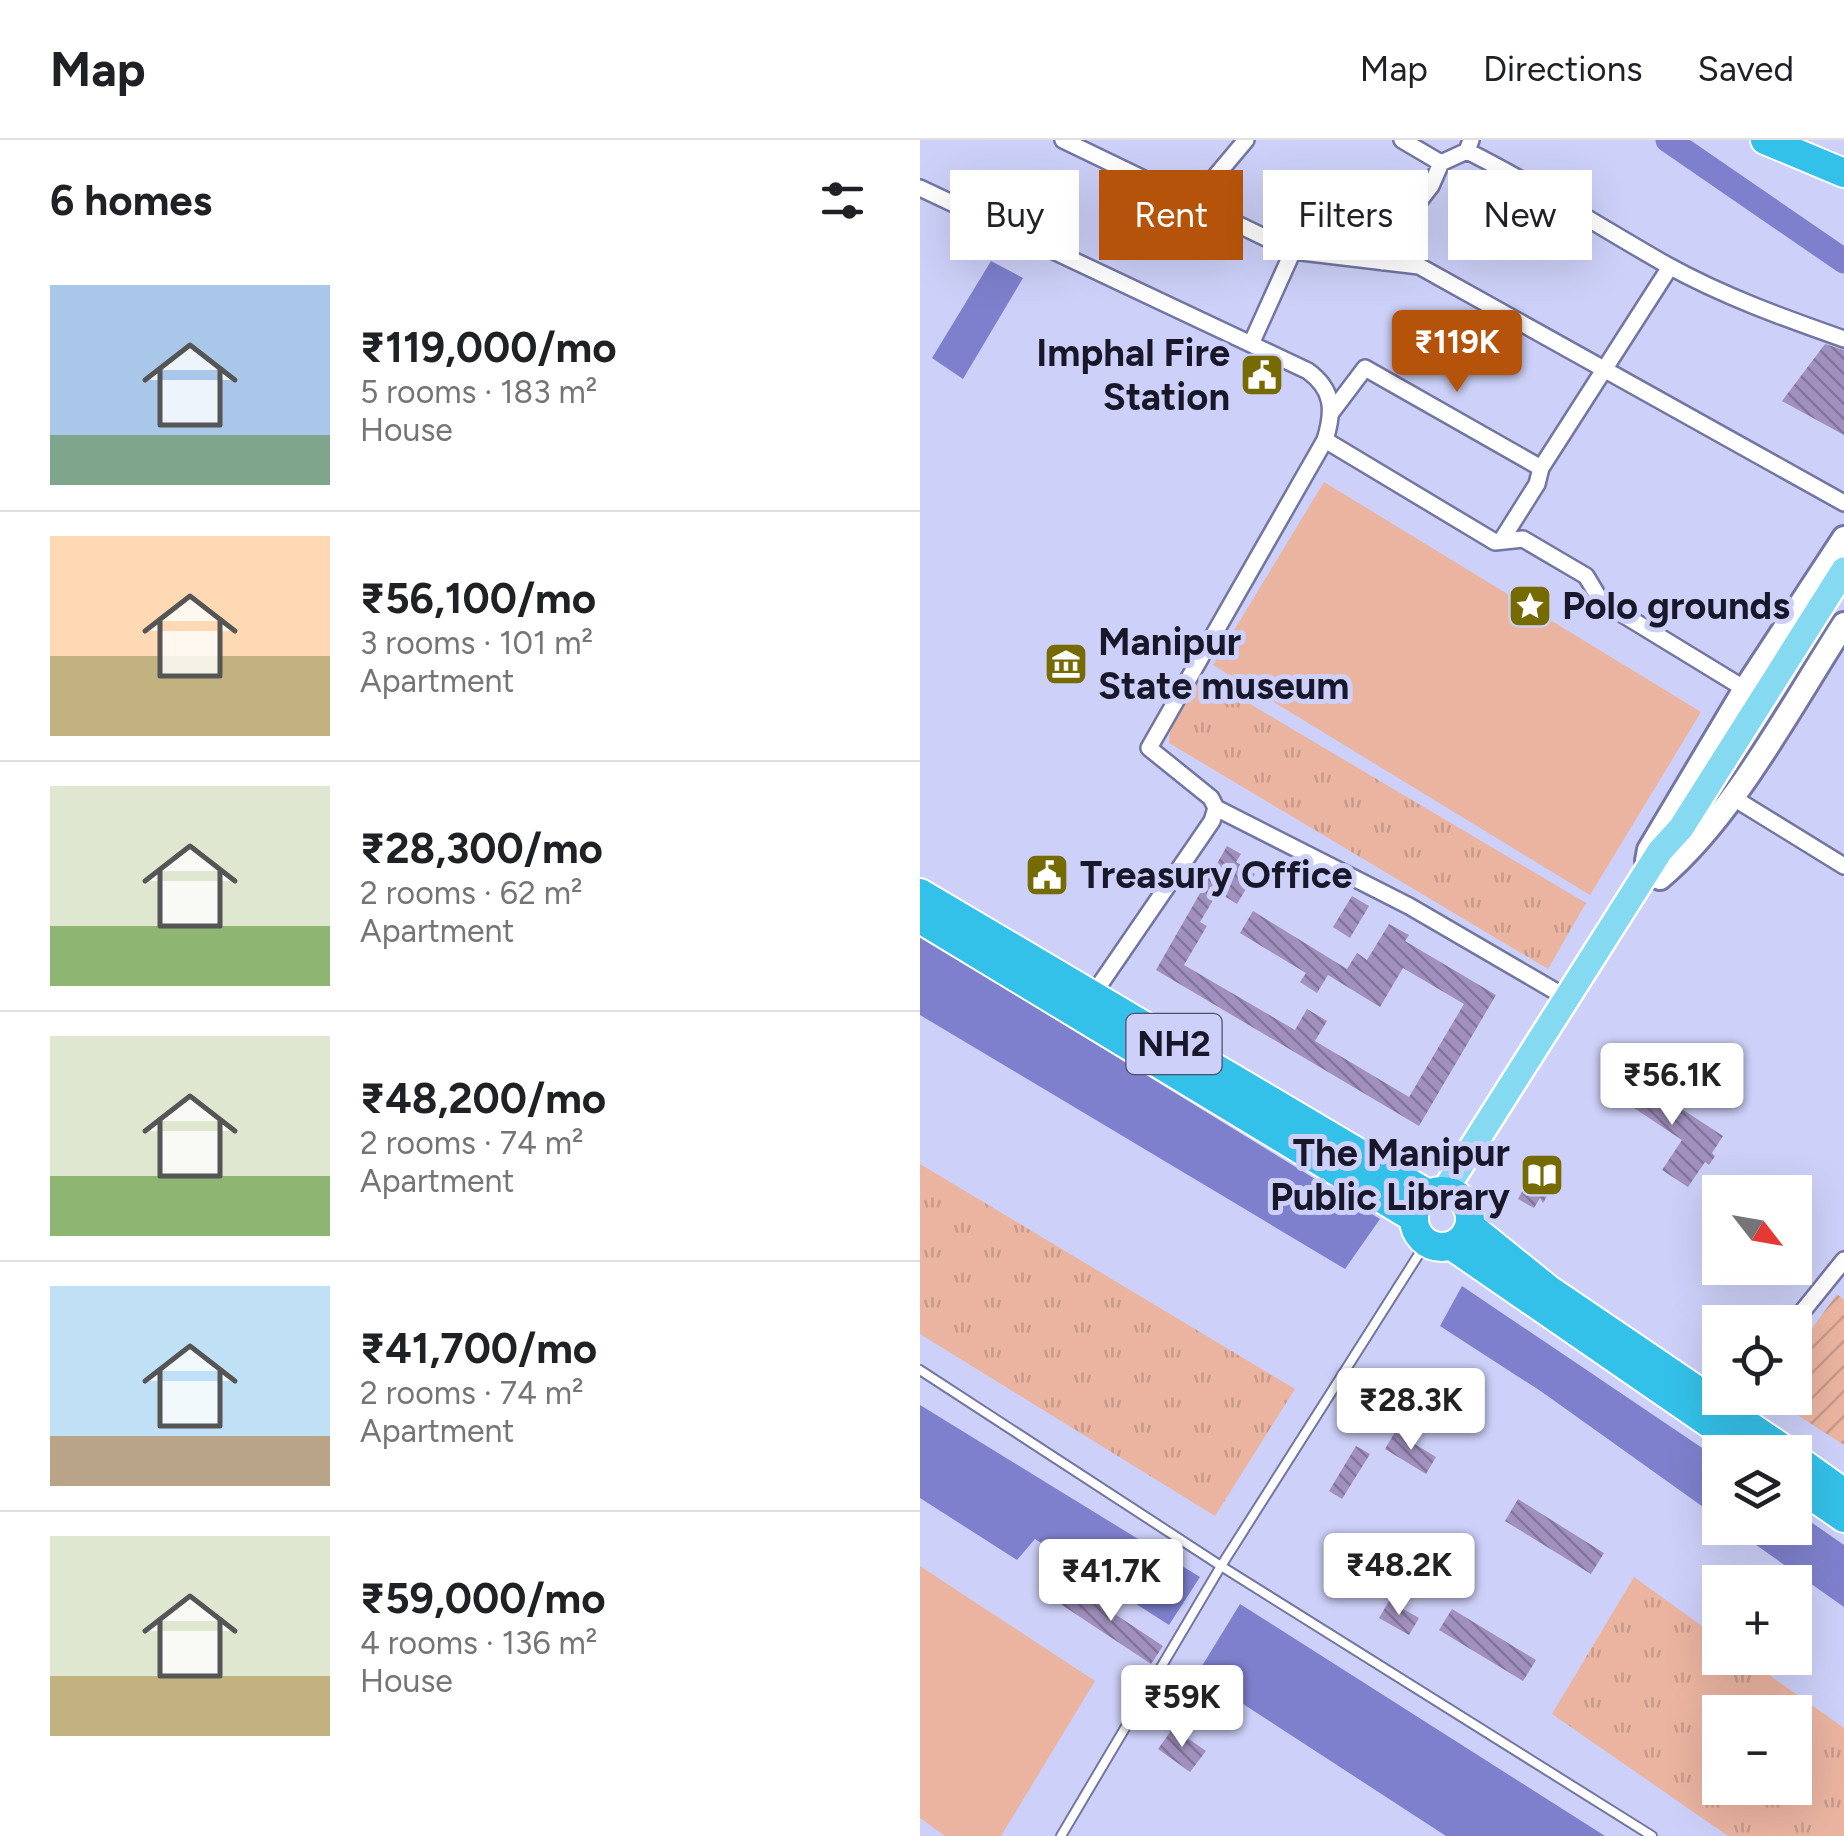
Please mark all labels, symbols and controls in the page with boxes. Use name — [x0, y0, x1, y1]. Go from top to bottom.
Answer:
text: Map — [50, 40, 146, 98]
text: Map — [1360, 48, 1428, 90]
text: Directions — [1483, 48, 1643, 90]
text: Saved — [1698, 48, 1794, 90]
chip: Buy — [950, 170, 1079, 260]
chip: Rent — [1099, 170, 1243, 260]
chip: Filters — [1263, 170, 1428, 260]
chip: New — [1448, 170, 1592, 260]
icon: filters — [815, 173, 870, 228]
text: 6 homes — [50, 175, 212, 226]
pin: ₹119K — [1387, 310, 1527, 395]
text: ₹119,000/mo — [360, 322, 617, 373]
text: ₹119K — [1414, 323, 1500, 361]
icon: home — [130, 325, 250, 445]
place label: Imphal Fire Station — [1036, 330, 1230, 420]
public building icon: Imphal Fire Station — [1239, 352, 1285, 398]
text: 5 rooms · 183 m² — [360, 373, 597, 411]
text: House — [360, 411, 453, 449]
text: ₹56,100/mo — [360, 573, 596, 624]
icon: home — [130, 576, 250, 696]
place icon: Polo grounds — [1507, 583, 1553, 629]
place label: Polo grounds — [1562, 583, 1790, 629]
place label: Manipur State museum — [1098, 619, 1350, 709]
text: 3 rooms · 101 m² — [360, 624, 593, 662]
museum icon: Manipur State museum — [1043, 641, 1089, 687]
text: Apartment — [360, 662, 514, 700]
text: ₹28,300/mo — [360, 823, 603, 874]
icon: home — [130, 826, 250, 946]
public building icon: Treasury Office — [1024, 852, 1070, 898]
place label: Treasury Office — [1080, 852, 1353, 898]
text: 2 rooms · 62 m² — [360, 874, 583, 912]
text: Apartment — [360, 912, 514, 950]
road number: NH2 — [1126, 1014, 1222, 1074]
pin: ₹56.1K — [1591, 1043, 1753, 1128]
text: ₹56.1K — [1622, 1056, 1722, 1094]
text: ₹48,200/mo — [360, 1073, 606, 1124]
icon: home — [130, 1076, 250, 1196]
text: 2 rooms · 74 m² — [360, 1124, 584, 1162]
place label: The Manipur Public Library — [1270, 1130, 1510, 1220]
library icon: The Manipur Public Library — [1519, 1152, 1565, 1198]
text: Apartment — [360, 1162, 514, 1200]
north arrow — [1702, 1175, 1812, 1285]
map controls — [1702, 1175, 1812, 1805]
button: locate — [1702, 1305, 1812, 1415]
text: ₹41,700/mo — [360, 1323, 597, 1374]
icon: home — [130, 1326, 250, 1446]
pin: ₹28.3K — [1330, 1368, 1492, 1453]
text: 2 rooms · 74 m² — [360, 1374, 584, 1412]
text: ₹28.3K — [1359, 1381, 1463, 1419]
text: Apartment — [360, 1412, 514, 1450]
button: layers — [1702, 1435, 1812, 1545]
pin: ₹48.2K — [1318, 1533, 1480, 1618]
pin: ₹41.7K — [1030, 1539, 1192, 1624]
text: ₹48.2K — [1346, 1546, 1452, 1584]
text: ₹41.7K — [1061, 1552, 1161, 1590]
button: + — [1702, 1565, 1812, 1675]
text: ₹59,000/mo — [360, 1573, 606, 1624]
icon: home — [130, 1576, 250, 1696]
text: 4 rooms · 136 m² — [360, 1624, 597, 1662]
text: House — [360, 1662, 453, 1700]
pin: ₹59K — [1123, 1665, 1241, 1750]
text: ₹59K — [1143, 1678, 1221, 1716]
button: − — [1702, 1695, 1812, 1805]

